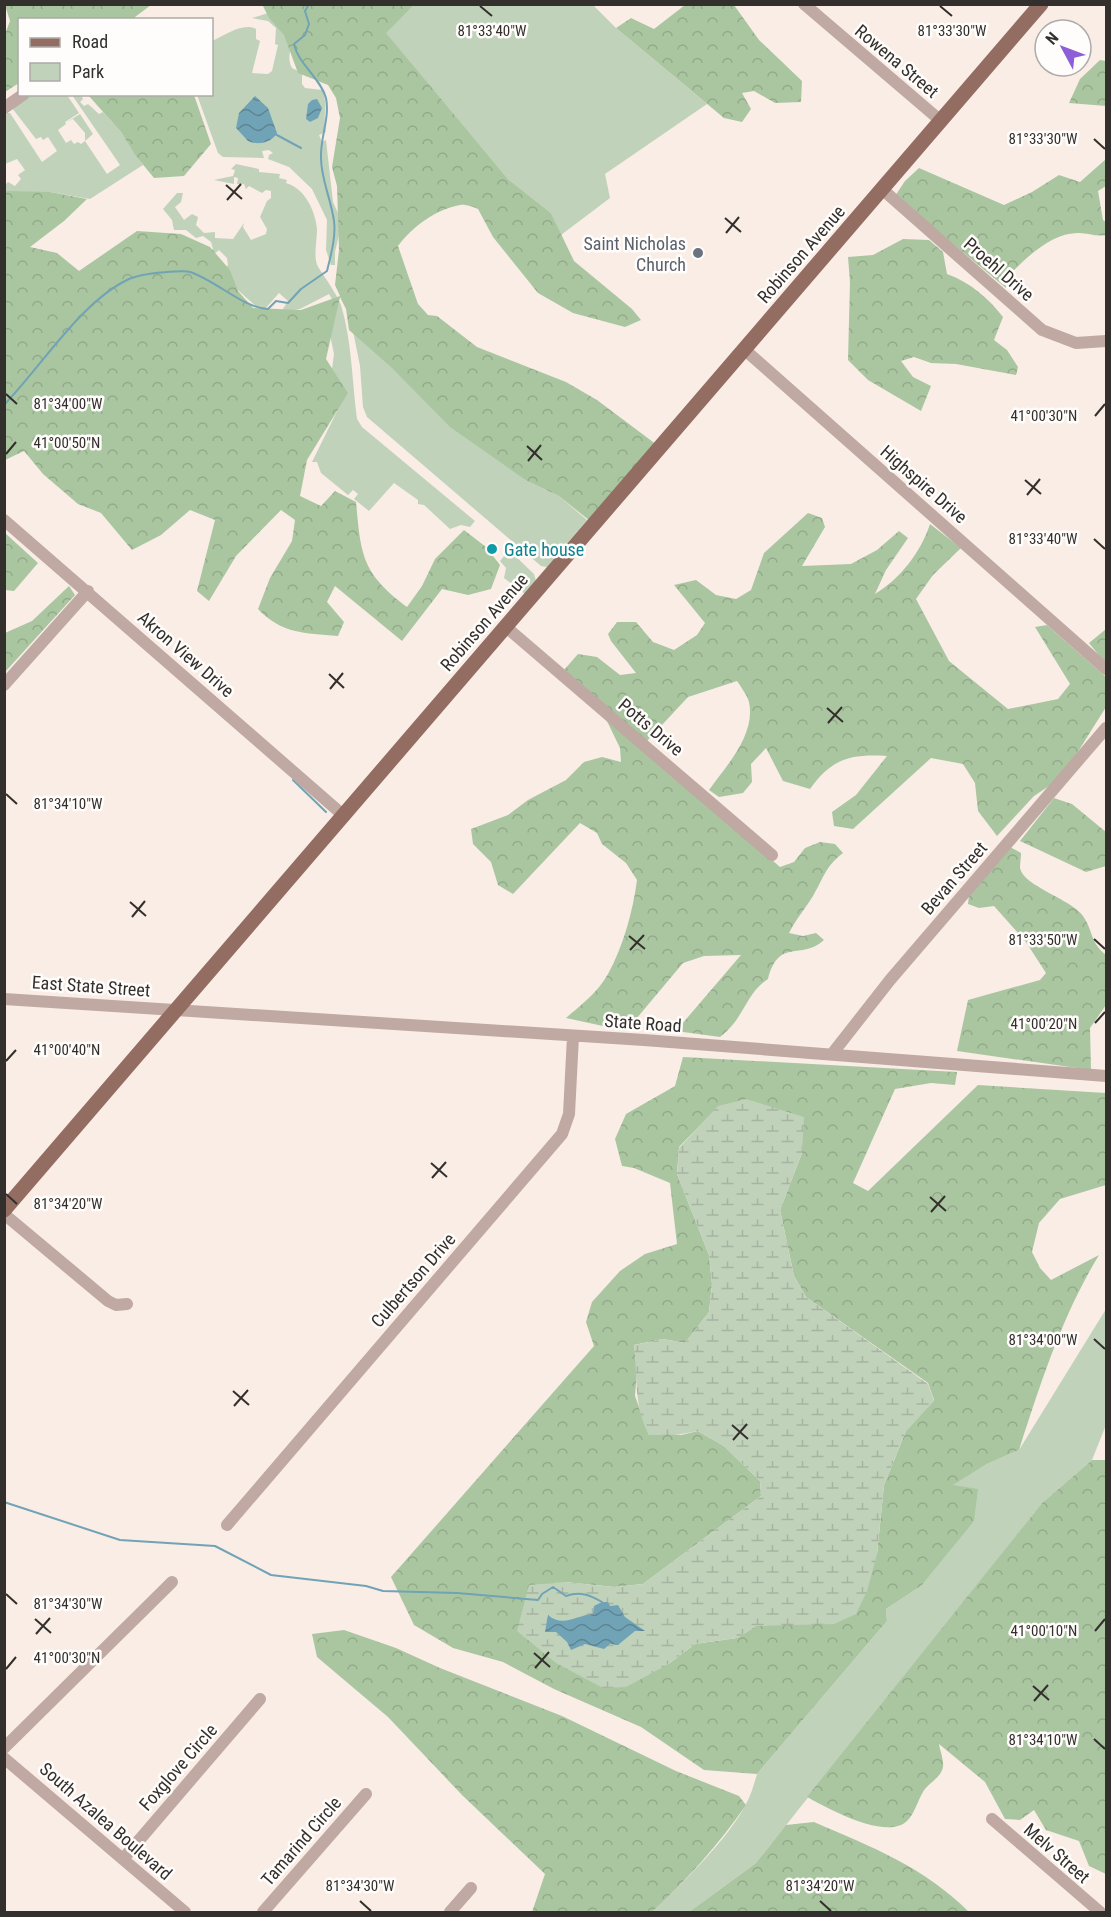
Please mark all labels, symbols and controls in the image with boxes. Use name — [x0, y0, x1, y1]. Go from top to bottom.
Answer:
legend — [18, 18, 213, 96]
north arrow — [1033, 18, 1093, 78]
street label: Rowena Street — [851, 20, 943, 102]
text: 81°33'40"W — [458, 22, 527, 40]
text: 81°33'30"W — [918, 22, 987, 40]
text: N — [1042, 29, 1062, 48]
text: Road — [72, 31, 108, 52]
text: Park — [72, 61, 104, 82]
text: 81°33'30"W — [1009, 130, 1078, 148]
street label: Robinson Avenue — [753, 201, 849, 307]
place label: Saint Nicholas Church — [583, 233, 686, 275]
street label: Proehl Drive — [960, 233, 1038, 305]
marker: Saint Nicholas Church — [691, 246, 705, 260]
text: 81°34'00"W — [34, 395, 103, 413]
text: 41°00'30"N — [1011, 407, 1077, 425]
text: 41°00'50"N — [34, 434, 100, 452]
street label: Highspire Drive — [876, 441, 972, 527]
text: 81°33'40"W — [1009, 530, 1078, 548]
place label: Gate house — [504, 539, 584, 560]
marker: Gate house — [485, 542, 499, 556]
street label: Robinson Avenue — [436, 569, 532, 675]
street label: Akron View Drive — [134, 607, 238, 701]
street label: Potts Drive — [614, 694, 688, 760]
text: 81°34'10"W — [34, 795, 103, 813]
street label: Bevan Street — [917, 837, 991, 919]
text: 81°33'50"W — [1009, 931, 1078, 949]
street label: East State Street — [31, 971, 151, 1001]
street label: State Road — [604, 1010, 682, 1036]
text: 41°00'20"N — [1011, 1015, 1077, 1033]
text: 41°00'40"N — [34, 1041, 100, 1059]
text: 81°34'20"W — [34, 1195, 103, 1213]
street label: Culbertson Drive — [366, 1229, 460, 1331]
text: 81°34'00"W — [1009, 1331, 1078, 1349]
text: 81°34'30"W — [34, 1595, 103, 1613]
text: 41°00'10"N — [1011, 1622, 1077, 1640]
text: 41°00'30"N — [34, 1649, 100, 1667]
street label: Foxglove Circle — [135, 1719, 221, 1815]
text: 81°34'10"W — [1009, 1731, 1078, 1749]
street label: South Azalea Boulevard — [36, 1758, 176, 1884]
street label: Tamarind Circle — [257, 1792, 345, 1890]
street label: Melv Street — [1020, 1819, 1094, 1887]
text: 81°34'30"W — [326, 1877, 395, 1895]
text: 81°34'20"W — [786, 1877, 855, 1895]

